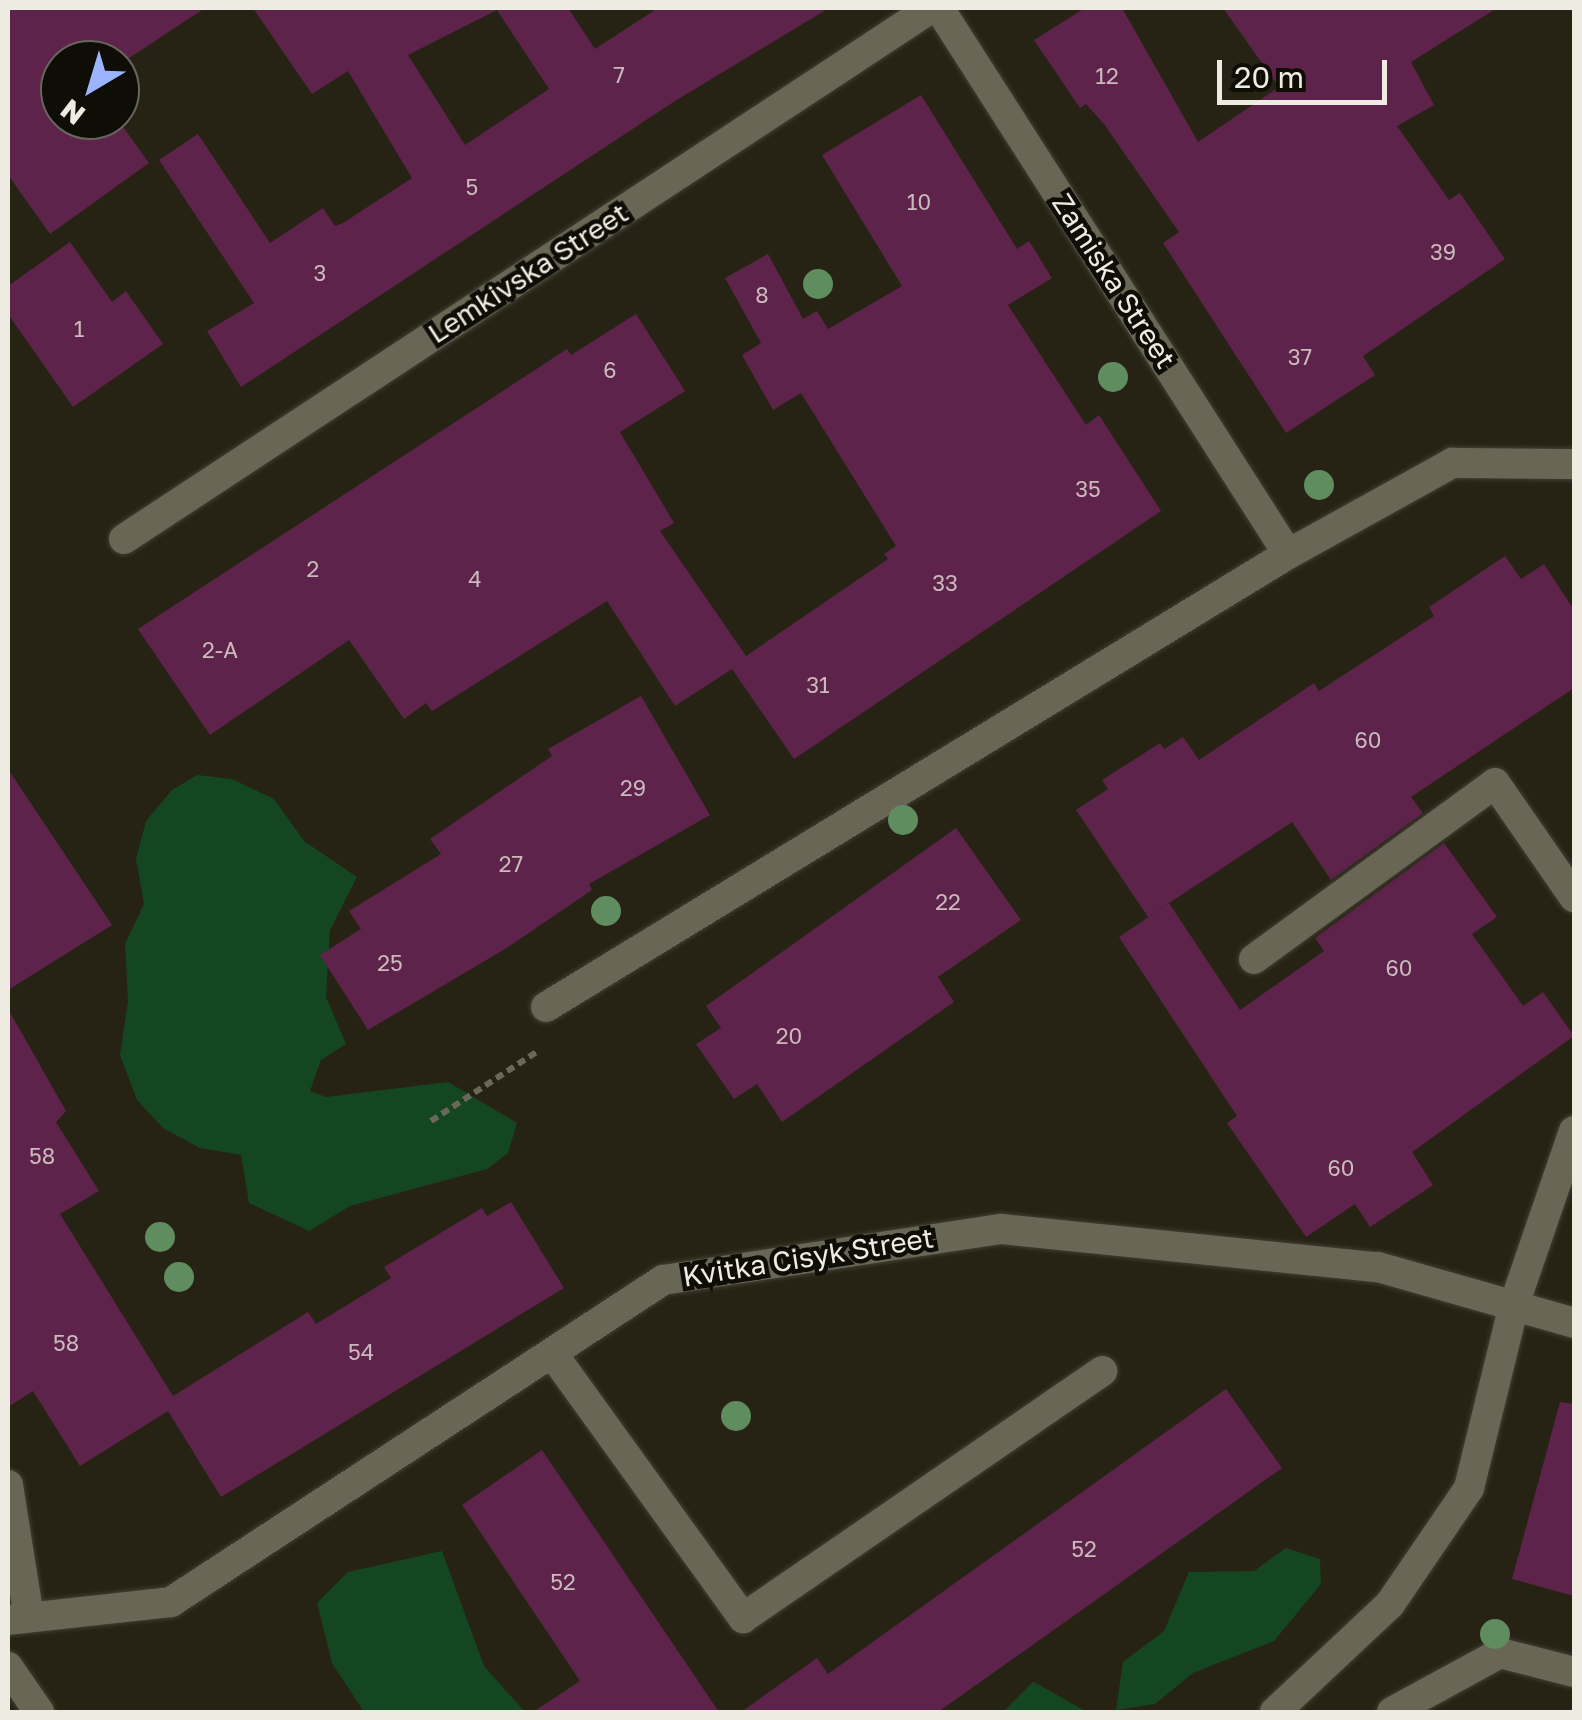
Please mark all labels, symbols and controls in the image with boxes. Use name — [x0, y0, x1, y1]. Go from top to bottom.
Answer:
north arrow — [40, 40, 140, 140]
scale bar — [1222, 40, 1392, 102]
text: 20 m — [1234, 59, 1304, 95]
house number: 7 — [613, 62, 625, 88]
house number: 12 — [1095, 63, 1119, 89]
text: N — [54, 93, 91, 132]
house number: 5 — [466, 174, 478, 200]
street label: Zamiska Street — [1045, 188, 1183, 374]
house number: 10 — [907, 189, 931, 215]
street label: Lemkivska Street — [422, 196, 634, 350]
house number: 39 — [1430, 239, 1456, 265]
house number: 3 — [314, 260, 326, 286]
house number: 8 — [755, 282, 769, 308]
house number: 1 — [74, 316, 84, 342]
house number: 37 — [1288, 344, 1312, 370]
house number: 6 — [603, 357, 617, 383]
house number: 35 — [1075, 476, 1101, 502]
house number: 2 — [307, 556, 319, 582]
house number: 4 — [468, 566, 482, 592]
house number: 33 — [932, 570, 958, 596]
house number: 2-А — [202, 637, 238, 663]
house number: 31 — [806, 672, 830, 698]
house number: 60 — [1355, 727, 1381, 753]
house number: 29 — [620, 775, 646, 801]
house number: 27 — [499, 851, 523, 877]
house number: 22 — [935, 889, 961, 915]
house number: 25 — [377, 950, 403, 976]
house number: 60 — [1386, 955, 1412, 981]
house number: 20 — [776, 1023, 802, 1049]
house number: 58 — [29, 1143, 55, 1169]
house number: 60 — [1328, 1155, 1354, 1181]
street label: Kvitka Cisyk Street — [680, 1221, 936, 1293]
house number: 58 — [53, 1330, 79, 1356]
house number: 54 — [348, 1339, 374, 1365]
house number: 52 — [1071, 1536, 1097, 1562]
house number: 52 — [550, 1569, 576, 1595]

